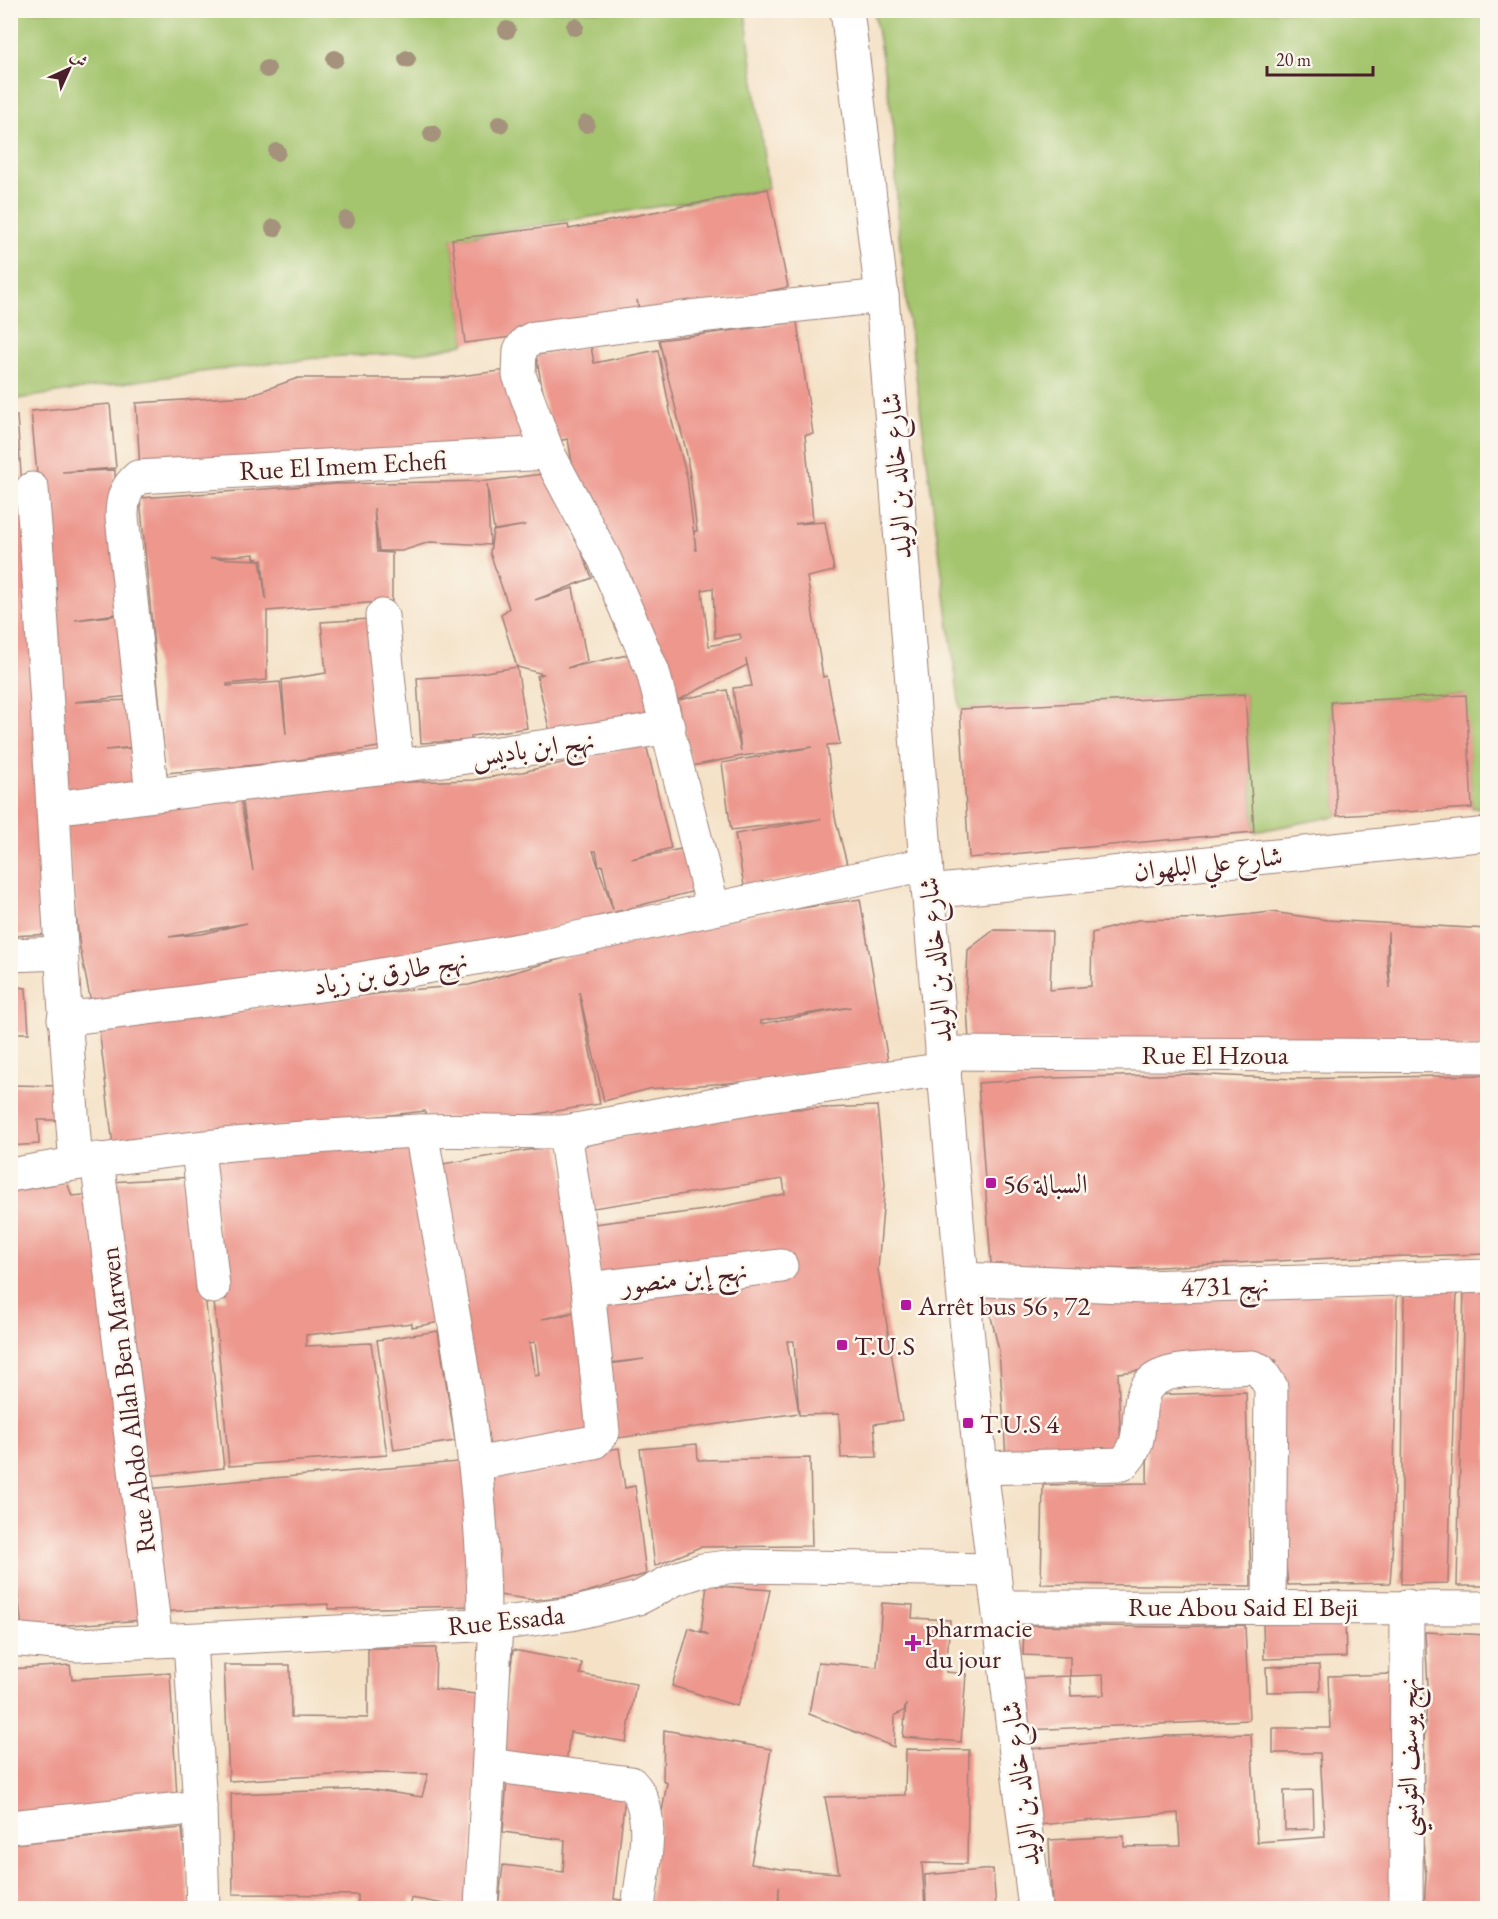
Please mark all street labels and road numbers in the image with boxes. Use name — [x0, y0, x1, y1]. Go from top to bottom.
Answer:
street label: شارع خالد بن الوليد — [873, 391, 924, 560]
street label: Rue El Imem Echefi — [238, 442, 448, 488]
street label: نهج ابن باديس — [469, 722, 598, 781]
street label: شارع علي البلهوان — [1132, 838, 1285, 897]
street label: شارع خالد بن الوليد — [910, 875, 965, 1045]
street label: نهج طارق بن زياد — [310, 941, 471, 1010]
street label: Rue El Hzoua — [1142, 1037, 1289, 1072]
street label: Rue Abdo Allah Ben Marwen — [91, 1245, 163, 1555]
street label: نهج إبن منصور — [616, 1252, 750, 1309]
street label: نهج 4731 — [1180, 1266, 1270, 1311]
street label: Rue Abou Said El Beji — [1128, 1589, 1358, 1624]
street label: Rue Essada — [446, 1596, 566, 1644]
street label: نهج يوسف التونسي — [1390, 1677, 1433, 1837]
street label: شارع خالد بن الوليد — [992, 1699, 1052, 1869]

